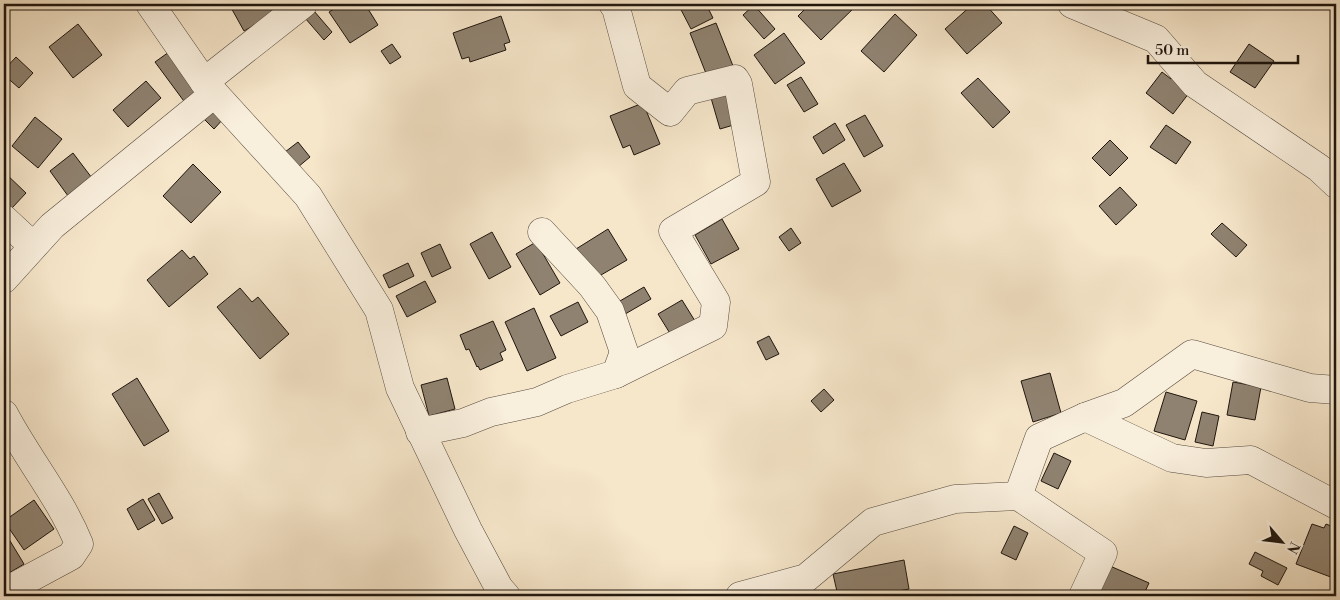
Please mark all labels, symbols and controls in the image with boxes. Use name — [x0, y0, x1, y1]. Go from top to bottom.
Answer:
scale bar — [1148, 32, 1298, 64]
text: 50 m — [1155, 41, 1189, 60]
north arrow — [1258, 518, 1308, 568]
text: N — [1282, 539, 1303, 557]

